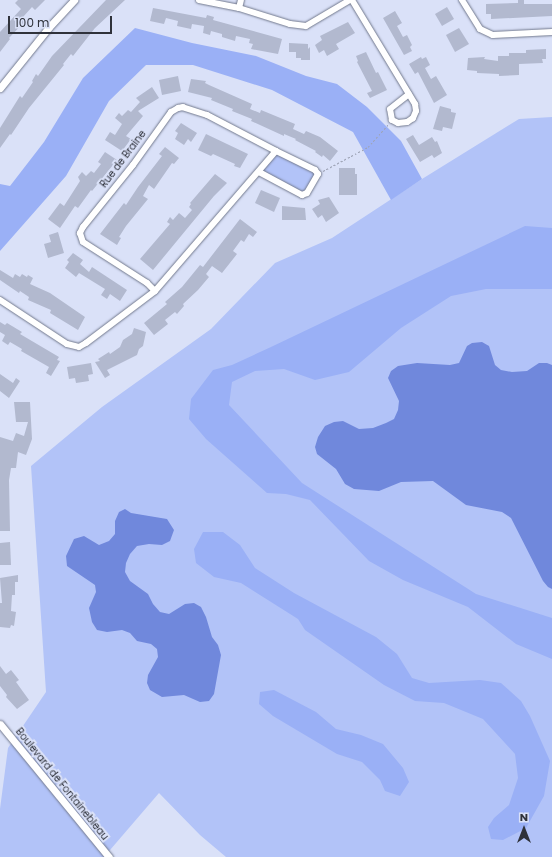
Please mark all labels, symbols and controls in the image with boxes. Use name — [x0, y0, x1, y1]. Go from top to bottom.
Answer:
scale bar — [10, 8, 114, 34]
text: 100 m — [15, 14, 49, 31]
street label: Rue de Braine — [98, 128, 148, 190]
street label: Boulevard de Fontainebleau — [13, 726, 111, 842]
north arrow — [504, 809, 544, 849]
text: N — [520, 809, 528, 825]

